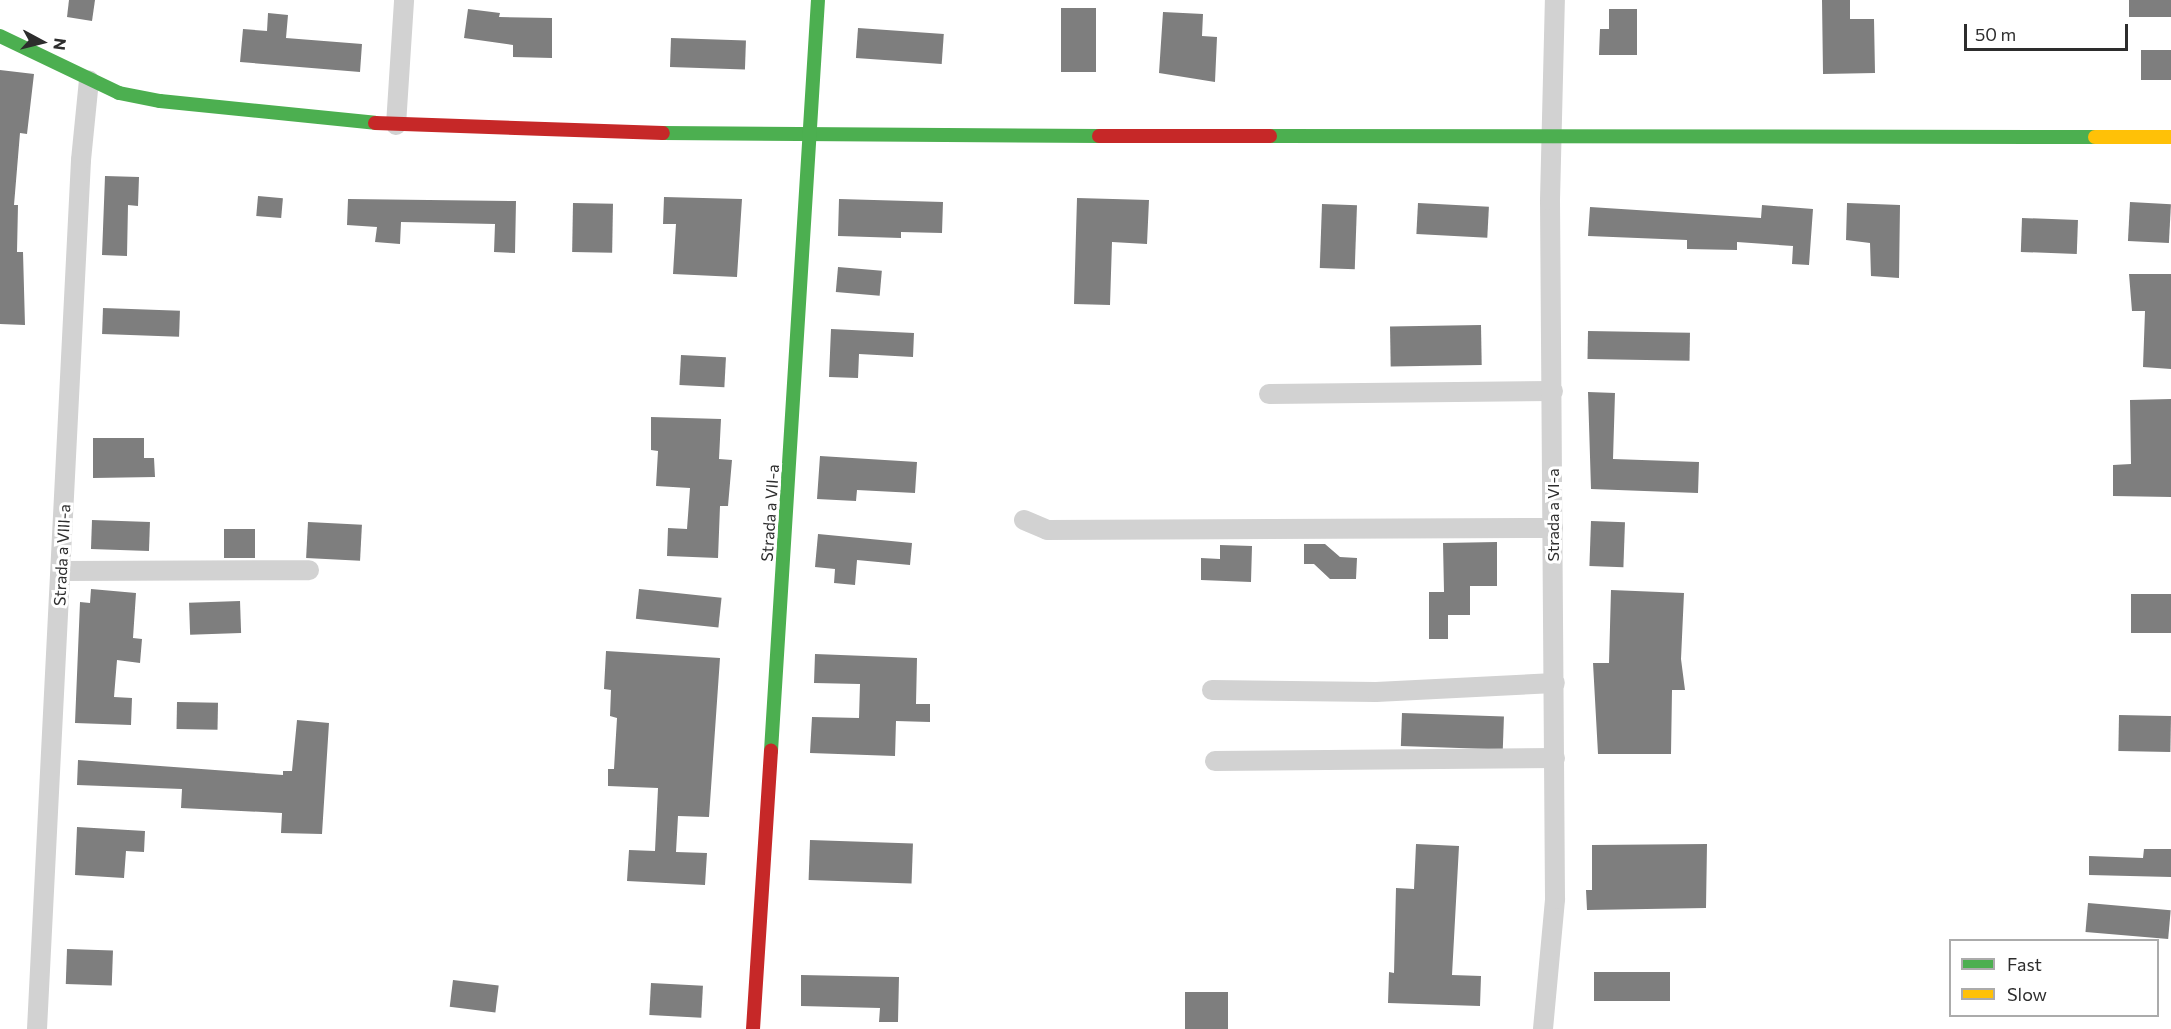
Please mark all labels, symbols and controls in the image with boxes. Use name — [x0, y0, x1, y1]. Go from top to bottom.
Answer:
north arrow — [12, 12, 72, 72]
scale bar — [1967, 12, 2130, 50]
text: 50 m — [1975, 23, 2016, 45]
text: N — [50, 37, 71, 51]
street label: Strada a VII-a — [757, 464, 783, 562]
street label: Strada a VI-a — [1543, 468, 1563, 562]
street label: Strada a VIII-a — [50, 504, 74, 606]
legend — [1949, 939, 2159, 1017]
text: Fast — [2007, 953, 2042, 975]
text: Slow — [2007, 983, 2047, 1005]

